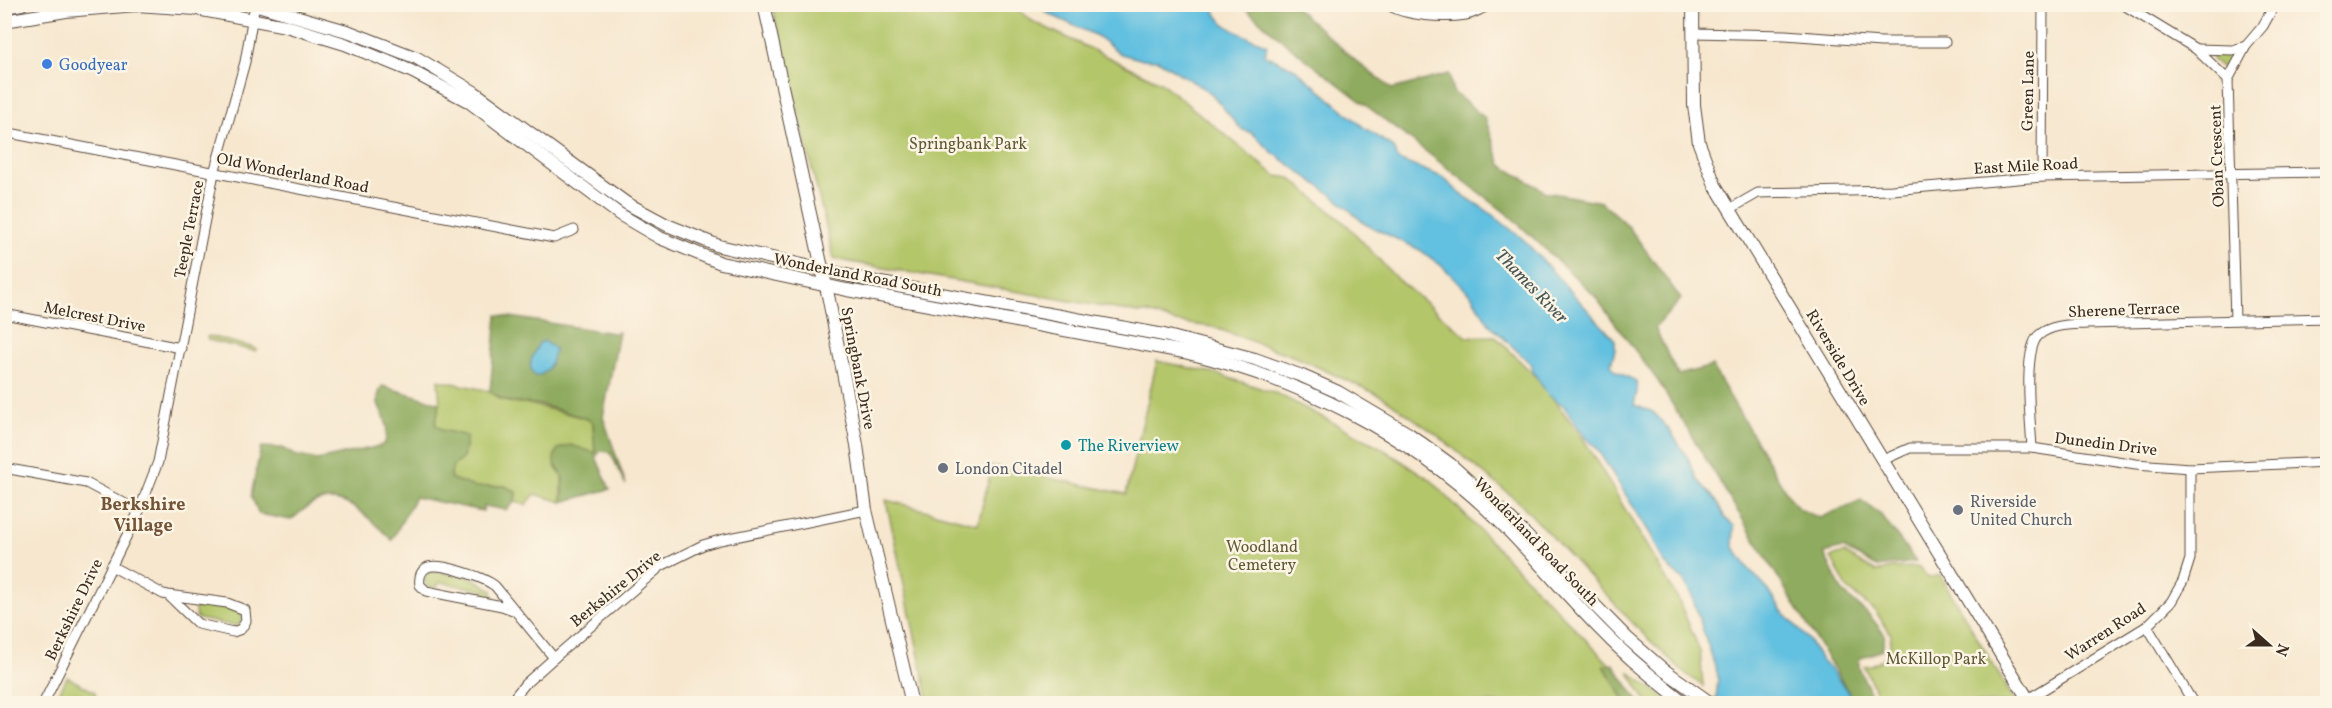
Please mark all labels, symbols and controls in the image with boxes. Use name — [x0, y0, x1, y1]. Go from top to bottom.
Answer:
street label: Green Lane — [2017, 51, 2041, 131]
place label: Goodyear — [59, 55, 128, 77]
marker: Goodyear — [40, 57, 54, 71]
street label: Oban Crescent — [2205, 104, 2231, 208]
park label: Springbank Park — [909, 134, 1027, 156]
street label: Old Wonderland Road — [214, 148, 371, 200]
street label: East Mile Road — [1973, 153, 2079, 181]
street label: Teeple Terrace — [170, 178, 210, 280]
water label: Thames River — [1489, 244, 1573, 330]
street label: Wonderland Road South — [771, 249, 944, 303]
street label: Melcrest Drive — [42, 297, 147, 339]
street label: Sherene Terrace — [2068, 298, 2180, 324]
street label: Springbank Drive — [834, 305, 880, 432]
street label: Riverside Drive — [1800, 306, 1875, 410]
street label: Dunedin Drive — [2053, 428, 2158, 462]
place label: The Riverview — [1078, 436, 1179, 458]
marker: The Riverview — [1059, 438, 1073, 452]
place label: London Citadel — [955, 459, 1063, 481]
marker: London Citadel — [936, 461, 950, 475]
street label: Wonderland Road South — [1468, 473, 1603, 612]
place label: Riverside United Church — [1970, 492, 2072, 532]
district label: Berkshire Village — [101, 493, 185, 539]
marker: Riverside United Church — [1951, 503, 1965, 517]
park label: Woodland Cemetery — [1226, 537, 1298, 577]
street label: Berkshire Drive — [566, 546, 666, 633]
street label: Berkshire Drive — [41, 555, 109, 664]
street label: Warren Road — [2061, 598, 2151, 667]
north arrow — [2239, 615, 2299, 675]
text: N — [2269, 640, 2293, 659]
park label: McKillop Park — [1886, 649, 1987, 671]

